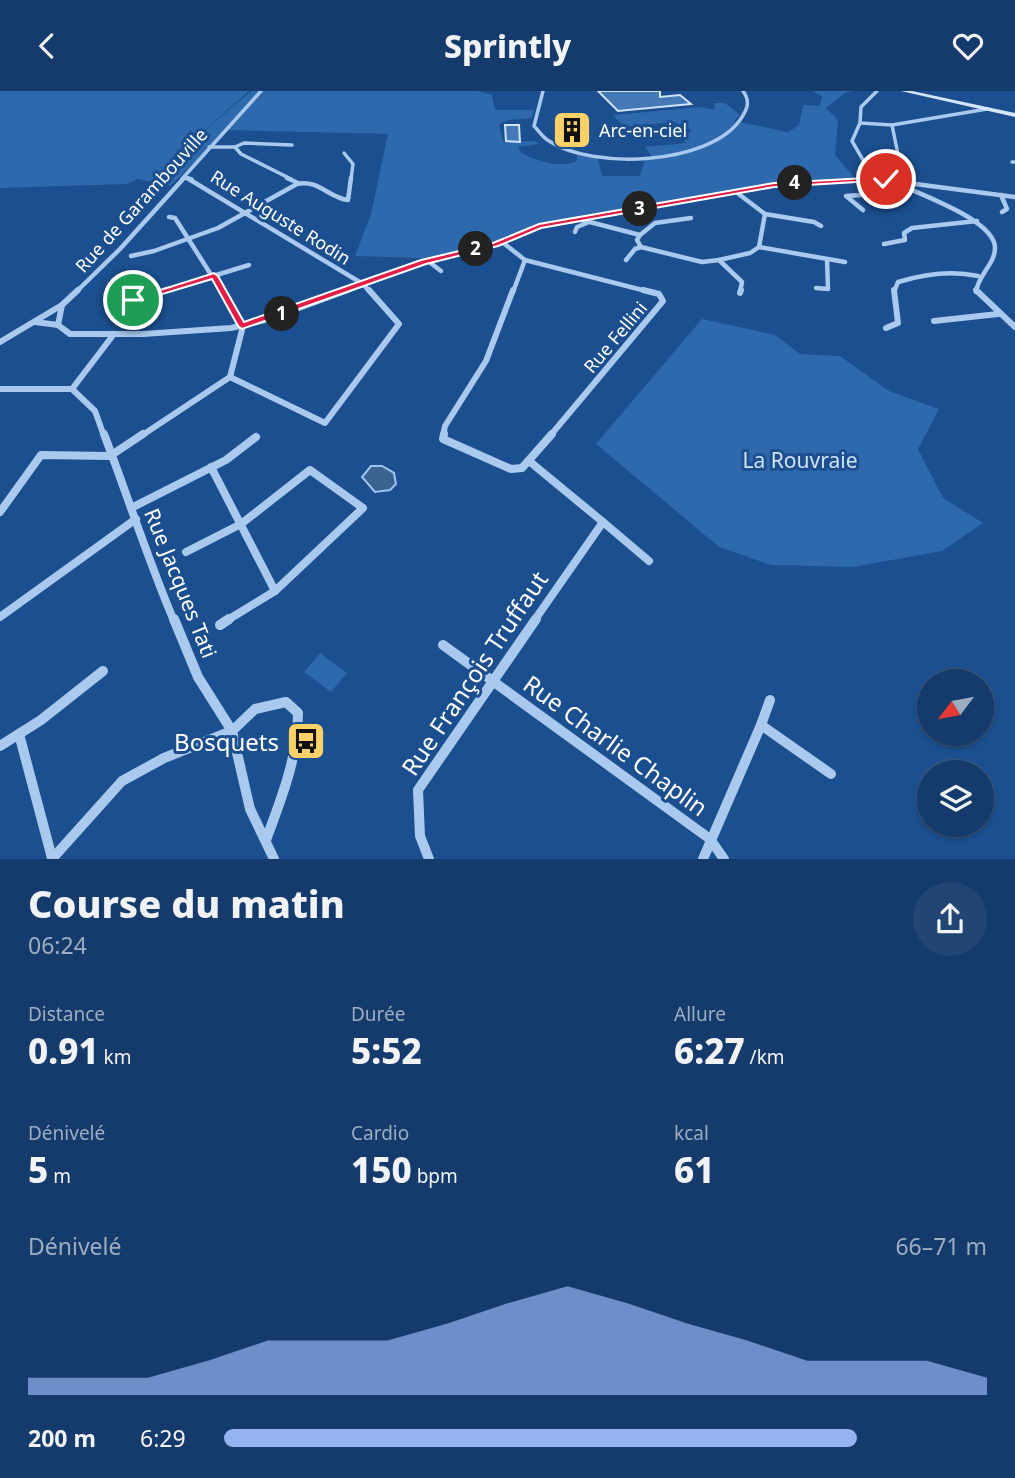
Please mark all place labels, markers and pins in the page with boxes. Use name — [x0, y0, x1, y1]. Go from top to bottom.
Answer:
building icon: Arc-en-ciel — [551, 109, 593, 151]
place label: Arc-en-ciel — [599, 118, 687, 142]
pin — [856, 149, 916, 209]
pin: 4 — [778, 165, 812, 201]
pin: 3 — [622, 191, 658, 227]
pin: 2 — [458, 231, 494, 267]
pin — [103, 270, 163, 330]
pin: 1 — [264, 297, 300, 332]
bus stop icon: Bosquets — [285, 720, 327, 762]
place label: Bosquets — [174, 725, 279, 758]

